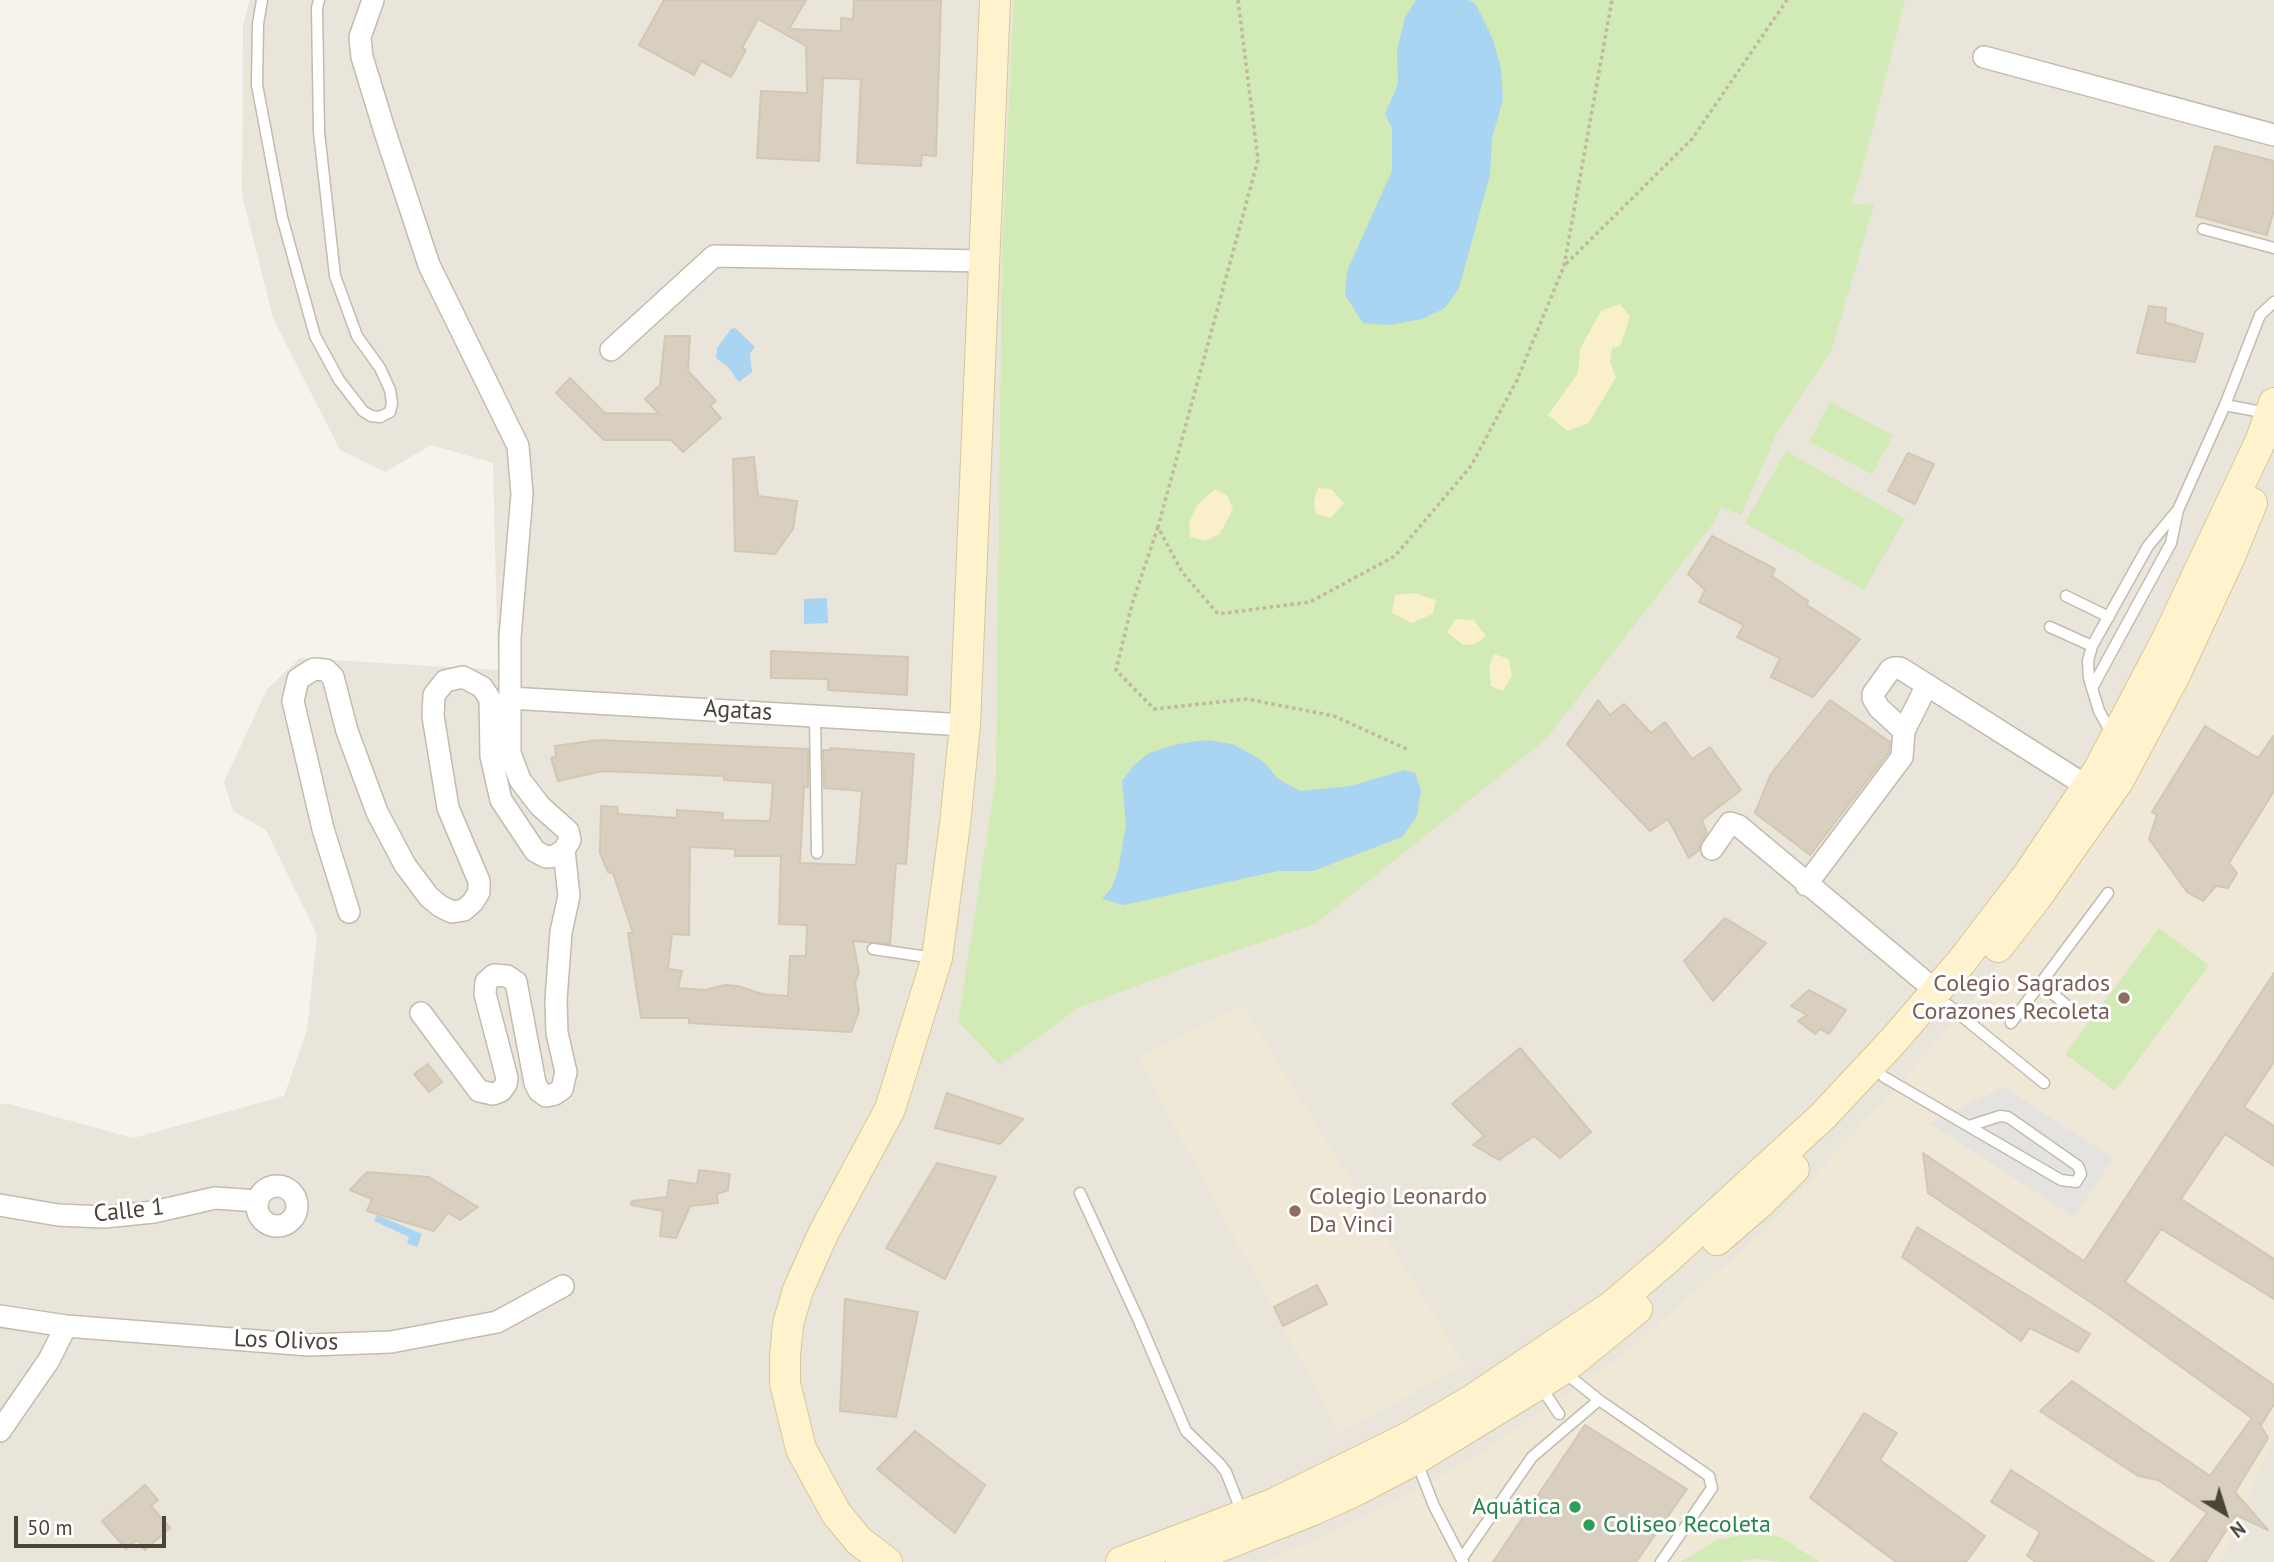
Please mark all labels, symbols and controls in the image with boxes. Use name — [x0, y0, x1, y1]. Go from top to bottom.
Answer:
street label: Agatas — [703, 695, 773, 727]
place label: Colegio Sagrados Corazones Recoleta — [1912, 970, 2110, 1026]
marker: Colegio Sagrados Corazones Recoleta — [2116, 990, 2132, 1006]
place label: Colegio Leonardo Da Vinci — [1309, 1183, 1487, 1239]
street label: Calle 1 — [92, 1193, 166, 1229]
marker: Colegio Leonardo Da Vinci — [1287, 1203, 1303, 1219]
street label: Los Olivos — [233, 1325, 339, 1357]
north arrow — [2190, 1478, 2260, 1548]
place label: Aquática — [1472, 1493, 1561, 1521]
marker: Aquática — [1567, 1499, 1583, 1515]
scale bar — [18, 1502, 170, 1546]
place label: Coliseo Recoleta — [1603, 1511, 1771, 1539]
text: 50 m — [27, 1514, 73, 1541]
text: N — [2226, 1516, 2250, 1543]
marker: Coliseo Recoleta — [1581, 1517, 1597, 1533]

